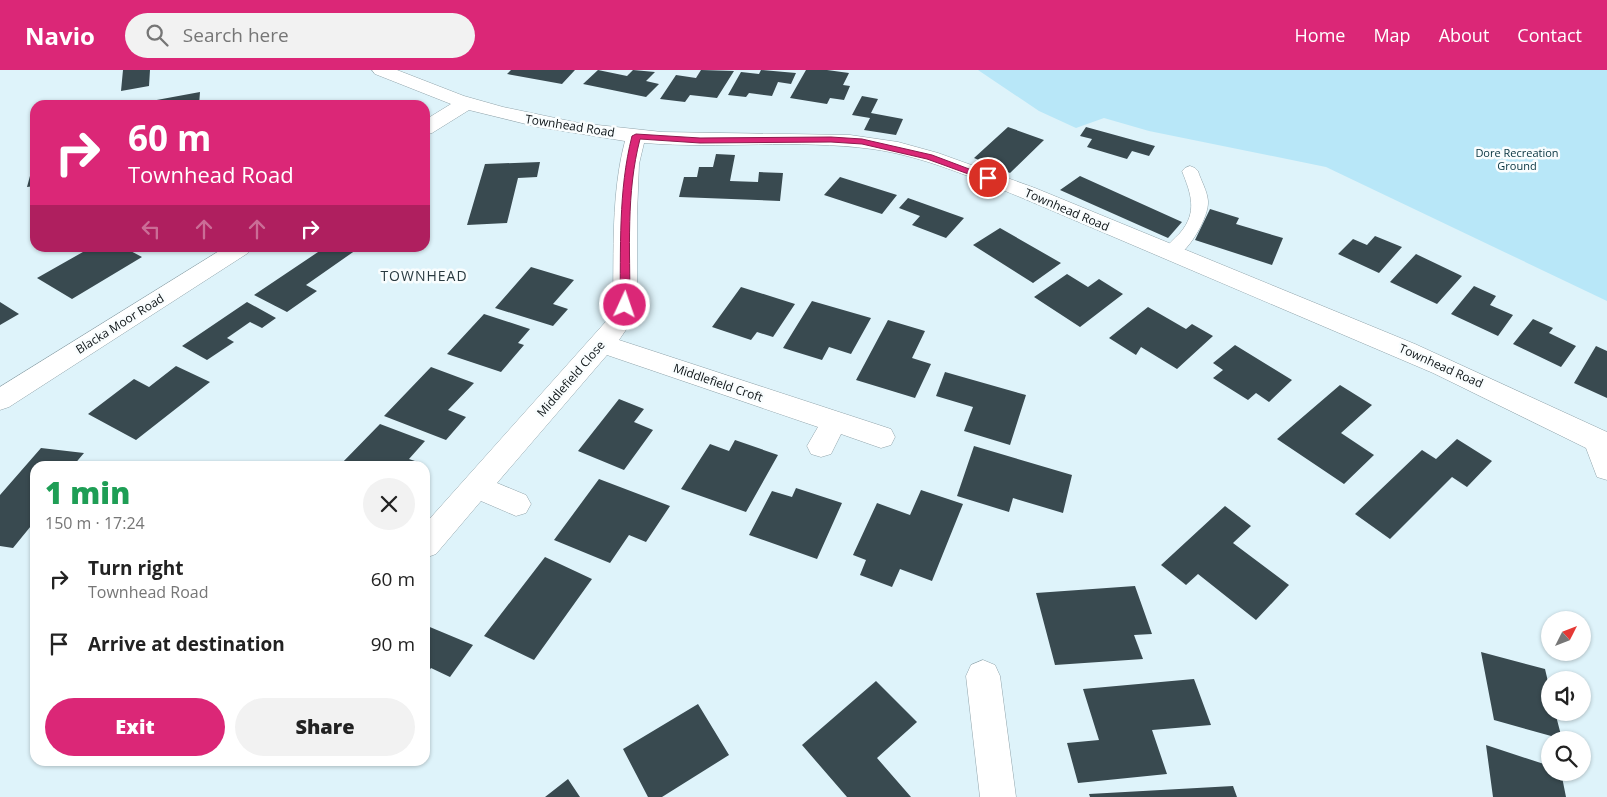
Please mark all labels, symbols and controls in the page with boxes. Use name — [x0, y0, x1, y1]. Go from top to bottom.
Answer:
search box — [125, 13, 475, 58]
text: Navio — [25, 19, 95, 52]
icon: search — [143, 21, 171, 49]
text: Search here — [183, 22, 289, 48]
text: Home — [1295, 23, 1345, 47]
text: Map — [1373, 23, 1411, 47]
text: About — [1439, 23, 1489, 47]
text: Contact — [1517, 23, 1582, 47]
street label: Townhead Road — [524, 110, 616, 141]
text: 60 m — [128, 114, 211, 161]
icon: right — [45, 120, 110, 185]
park label: Dore Recreation Ground — [1475, 145, 1559, 173]
pin — [967, 157, 1009, 199]
text: Townhead Road — [128, 159, 294, 189]
icon: arrive — [974, 164, 1002, 192]
street label: Townhead Road — [1022, 184, 1112, 235]
icon: left — [137, 215, 165, 243]
icon: ahead — [190, 215, 218, 243]
icon: ahead — [243, 215, 271, 243]
icon: right — [296, 215, 324, 243]
district label: TOWNHEAD — [380, 266, 468, 285]
position arrow — [598, 278, 650, 330]
street label: Blacka Moor Road — [72, 290, 167, 358]
street label: Middlefield Close — [533, 337, 609, 420]
street label: Townhead Road — [1396, 339, 1486, 392]
street label: Middlefield Croft — [671, 359, 765, 406]
text: 1 min — [45, 472, 130, 513]
button: close — [363, 478, 415, 530]
text: 150 m · 17:24 — [45, 512, 145, 534]
text: Turn right — [88, 555, 183, 581]
icon: right — [45, 565, 73, 593]
text: 60 m — [371, 566, 415, 592]
text: Townhead Road — [88, 581, 208, 603]
north arrow — [1541, 611, 1591, 661]
map controls — [1541, 611, 1591, 781]
icon: arrive — [45, 630, 73, 658]
text: Arrive at destination — [88, 631, 285, 657]
text: 90 m — [371, 631, 415, 657]
button: sound — [1541, 671, 1591, 721]
button: Exit — [45, 698, 225, 756]
button: Share — [235, 698, 415, 756]
button: search — [1541, 731, 1591, 781]

